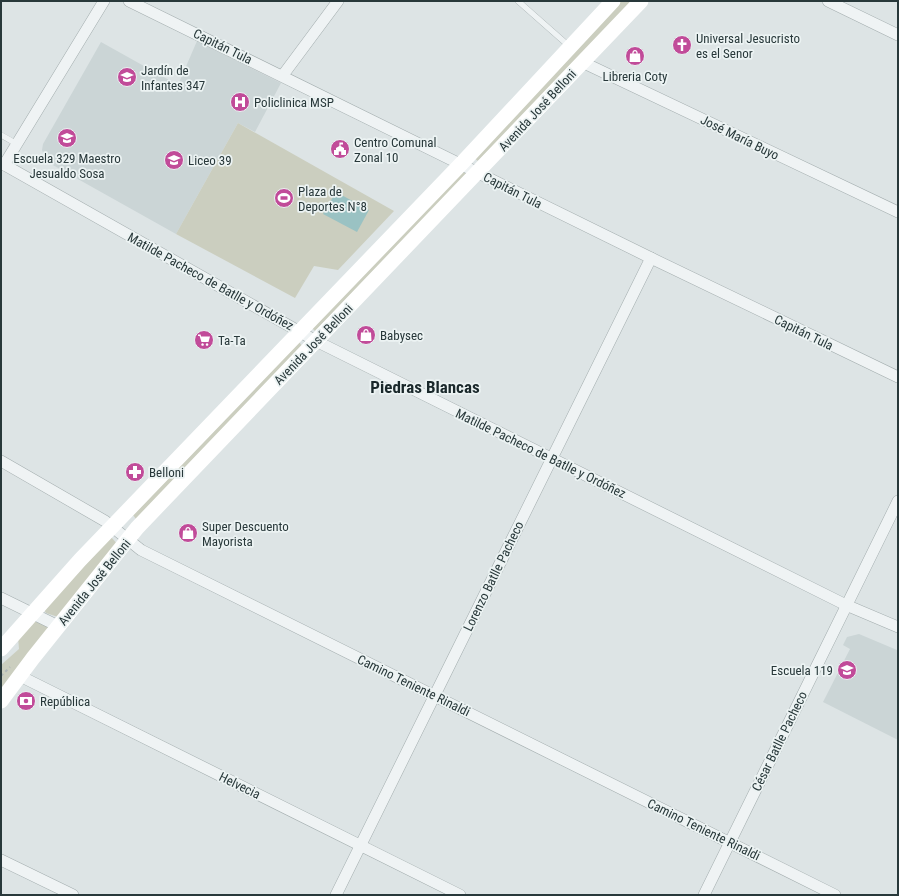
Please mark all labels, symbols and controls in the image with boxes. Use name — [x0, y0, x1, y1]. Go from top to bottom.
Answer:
street label: Capitán Tula — [191, 26, 255, 67]
place label: Universal Jesucristo es el Senor — [696, 31, 800, 61]
church icon: Universal Jesucristo es el Senor — [671, 34, 693, 56]
shop icon: Libreria Coty — [624, 45, 646, 67]
place label: Jardín de Infantes 347 — [141, 63, 205, 93]
school or university icon: Jardín de Infantes 347 — [116, 66, 138, 88]
street label: Avenida José Belloni — [496, 66, 579, 154]
place label: Libreria Coty — [603, 69, 668, 84]
hospital icon: Policlinica MSP — [229, 91, 251, 113]
place label: Policlinica MSP — [254, 95, 334, 110]
street label: José María Buyo — [698, 112, 781, 163]
school or university icon: Escuela 329 Maestro Jesualdo Sosa — [56, 127, 78, 149]
place label: Centro Comunal Zonal 10 — [354, 135, 436, 165]
public building icon: Centro Comunal Zonal 10 — [329, 138, 351, 160]
school or university icon: Liceo 39 — [163, 149, 185, 171]
place label: Escuela 329 Maestro Jesualdo Sosa — [13, 151, 121, 181]
place label: Liceo 39 — [188, 153, 232, 168]
street label: Capitán Tula — [481, 169, 545, 212]
place label: Plaza de Deportes N°8 — [298, 184, 367, 214]
sports icon: Plaza de Deportes N°8 — [273, 187, 295, 209]
street label: Matilde Pacheco de Batlle y Ordóñez — [125, 229, 297, 334]
street label: Avenida José Belloni — [271, 301, 356, 388]
street label: Capitán Tula — [772, 312, 836, 353]
shop icon: Babysec — [355, 324, 377, 346]
place label: Babysec — [380, 328, 423, 343]
supermarket icon: Ta-Ta — [193, 329, 215, 351]
place label: Ta-Ta — [218, 333, 246, 348]
district label: Piedras Blancas — [370, 377, 480, 397]
street label: Matilde Pacheco de Batlle y Ordóñez — [453, 406, 629, 501]
pharmacy icon: Belloni — [124, 461, 146, 483]
place label: Belloni — [149, 465, 184, 480]
place label: Super Descuento Mayorista — [202, 519, 289, 549]
street label: Lorenzo Batlle Pacheco — [460, 519, 527, 634]
shop icon: Super Descuento Mayorista — [177, 522, 199, 544]
street label: Avenida José Belloni — [55, 536, 134, 628]
street label: Camino Teniente Rinaldi — [355, 652, 473, 719]
school or university icon: Escuela 119 — [836, 659, 858, 681]
place label: Escuela 119 — [771, 663, 833, 678]
street label: César Batlle Pacheco — [749, 689, 810, 794]
bank icon: República — [15, 690, 37, 712]
place label: República — [40, 694, 90, 709]
street label: Helvecia — [217, 769, 263, 802]
street label: Camino Teniente Rinaldi — [645, 796, 763, 863]

